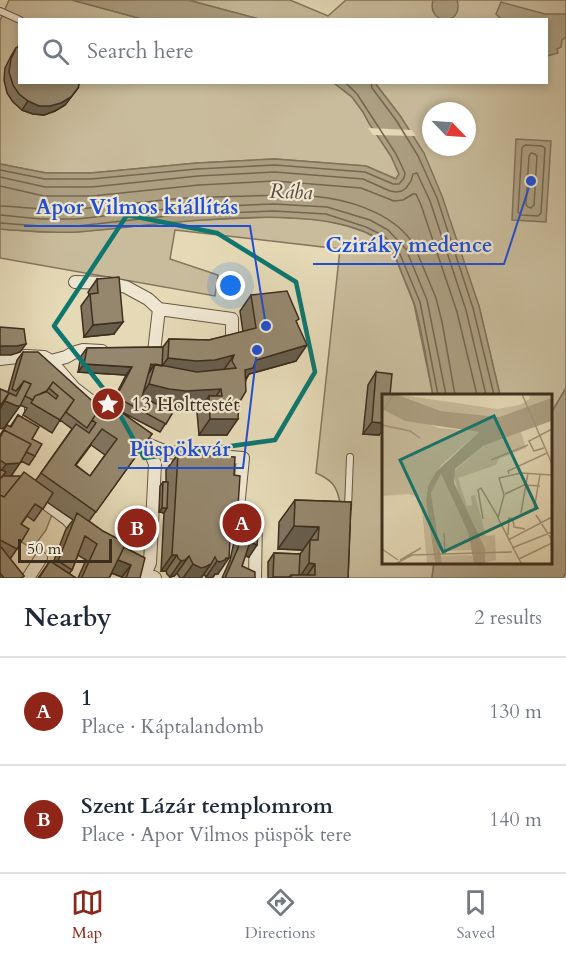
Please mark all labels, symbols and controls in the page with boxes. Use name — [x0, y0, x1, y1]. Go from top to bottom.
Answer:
search box — [18, 18, 548, 84]
icon: search — [39, 35, 72, 68]
text: Search here — [87, 36, 194, 66]
north arrow — [422, 102, 476, 156]
water label: Rába — [269, 177, 313, 207]
callout: Apor Vilmos kiállítás — [24, 187, 250, 226]
text: Apor Vilmos kiállítás — [36, 193, 238, 222]
callout: Cziráky medence — [313, 225, 504, 264]
text: Cziráky medence — [326, 231, 492, 260]
your location — [216, 271, 245, 300]
place icon: 13 Holttestét — [90, 386, 126, 422]
place label: 13 Holttestét — [131, 391, 240, 418]
inset map — [382, 394, 551, 563]
callout: Püspökvár — [118, 429, 243, 468]
text: Püspökvár — [129, 435, 231, 464]
pin: A — [222, 500, 262, 546]
pin: B — [118, 506, 156, 550]
scale bar — [18, 536, 112, 564]
text: 50 m — [27, 538, 61, 560]
text: Nearby — [24, 600, 112, 635]
text: 2 results — [474, 604, 542, 631]
text: 1 — [81, 683, 92, 713]
text: A — [36, 698, 51, 725]
text: 130 m — [489, 698, 542, 725]
text: Place · Káptalandomb — [81, 713, 264, 740]
text: Szent Lázár templomrom — [81, 791, 333, 821]
text: B — [36, 806, 51, 833]
text: 140 m — [489, 806, 542, 833]
text: Place · Apor Vilmos püspök tere — [81, 821, 352, 848]
tab: Map — [71, 886, 104, 944]
tab: Directions — [245, 886, 315, 944]
tab: Saved — [457, 886, 495, 944]

